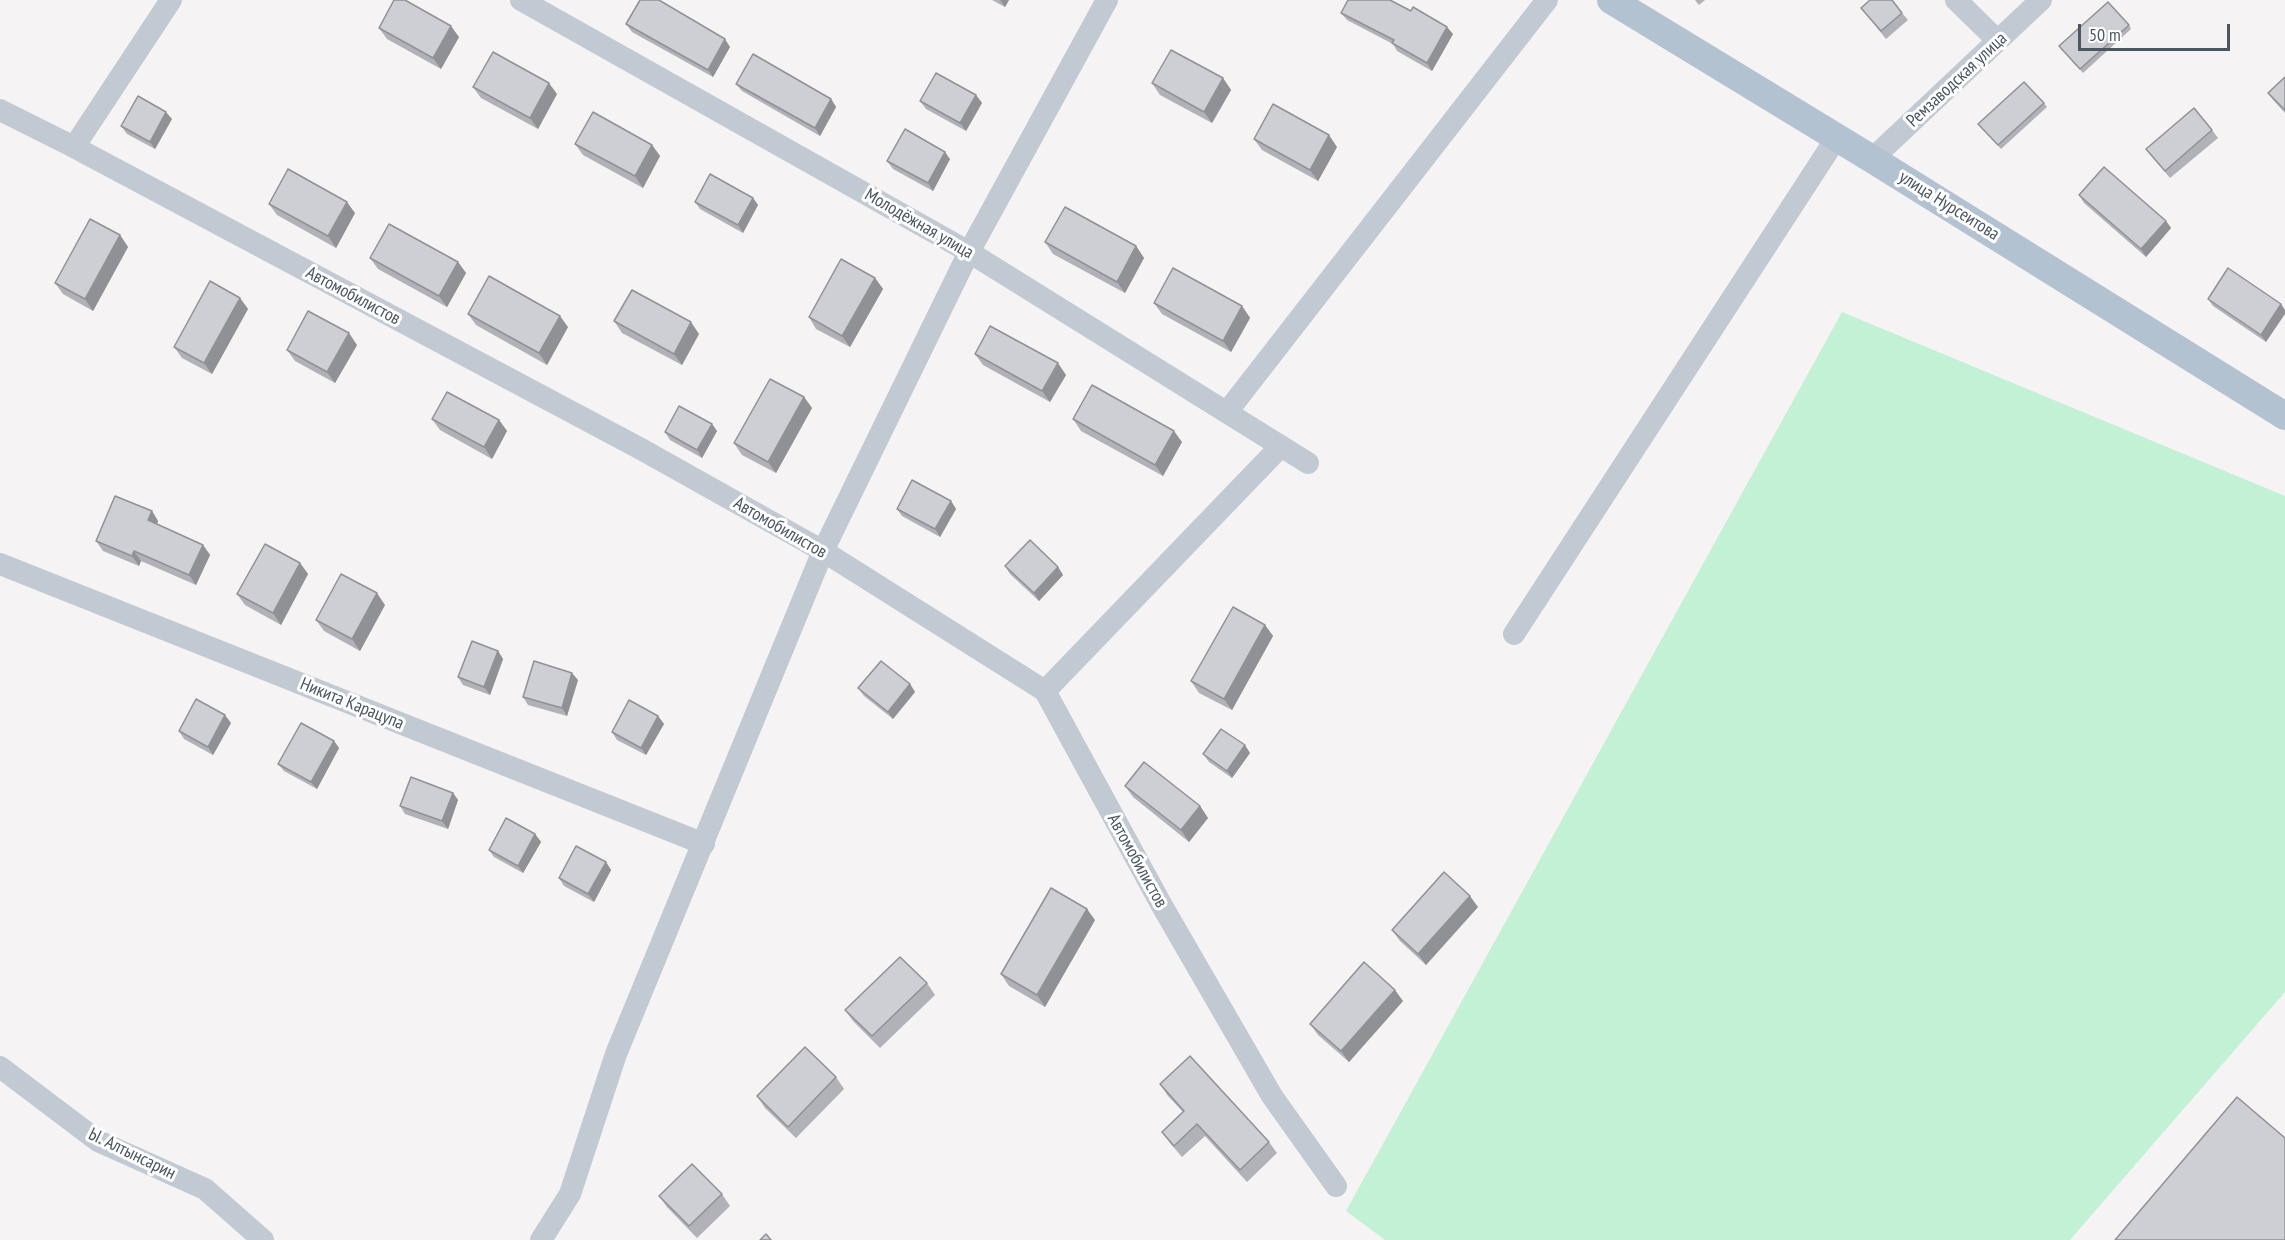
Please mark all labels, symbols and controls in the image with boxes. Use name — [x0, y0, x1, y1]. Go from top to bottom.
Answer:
scale bar — [2081, 12, 2232, 50]
text: 50 m — [2089, 23, 2121, 46]
street label: Ремзаводская улица — [1902, 28, 2012, 132]
street label: улица Нурсеитова — [1895, 167, 2003, 245]
street label: Молодёжная улица — [861, 184, 977, 264]
street label: Автомобилистов — [302, 262, 404, 330]
street label: Автомобилистов — [730, 493, 830, 563]
street label: Никита Карацупа — [297, 673, 407, 735]
street label: Автомобилистов — [1102, 810, 1172, 912]
street label: Ы. Алтынсарин — [85, 1124, 179, 1184]

